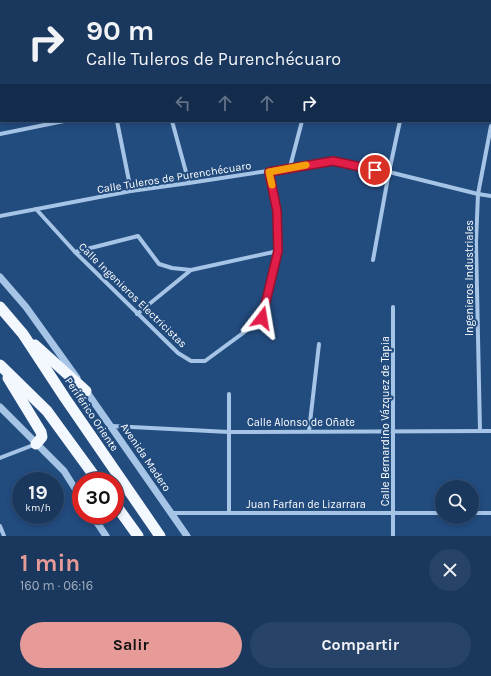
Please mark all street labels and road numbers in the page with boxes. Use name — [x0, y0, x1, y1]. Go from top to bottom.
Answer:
street label: Calle Tuleros de Purenchécuaro — [96, 159, 252, 196]
street label: Ingenieros Industriales — [463, 220, 476, 336]
street label: Calle Ingenieros Electricistas — [76, 240, 190, 351]
street label: Calle Bernardino Vázquez de Tapia — [379, 336, 392, 506]
street label: Periférico Oriente — [62, 375, 121, 454]
street label: Calle Alonso de Oñate — [247, 416, 355, 429]
street label: Avenida Madero — [118, 421, 173, 494]
street label: Juan Farfan de Lizarrara — [246, 498, 366, 511]

